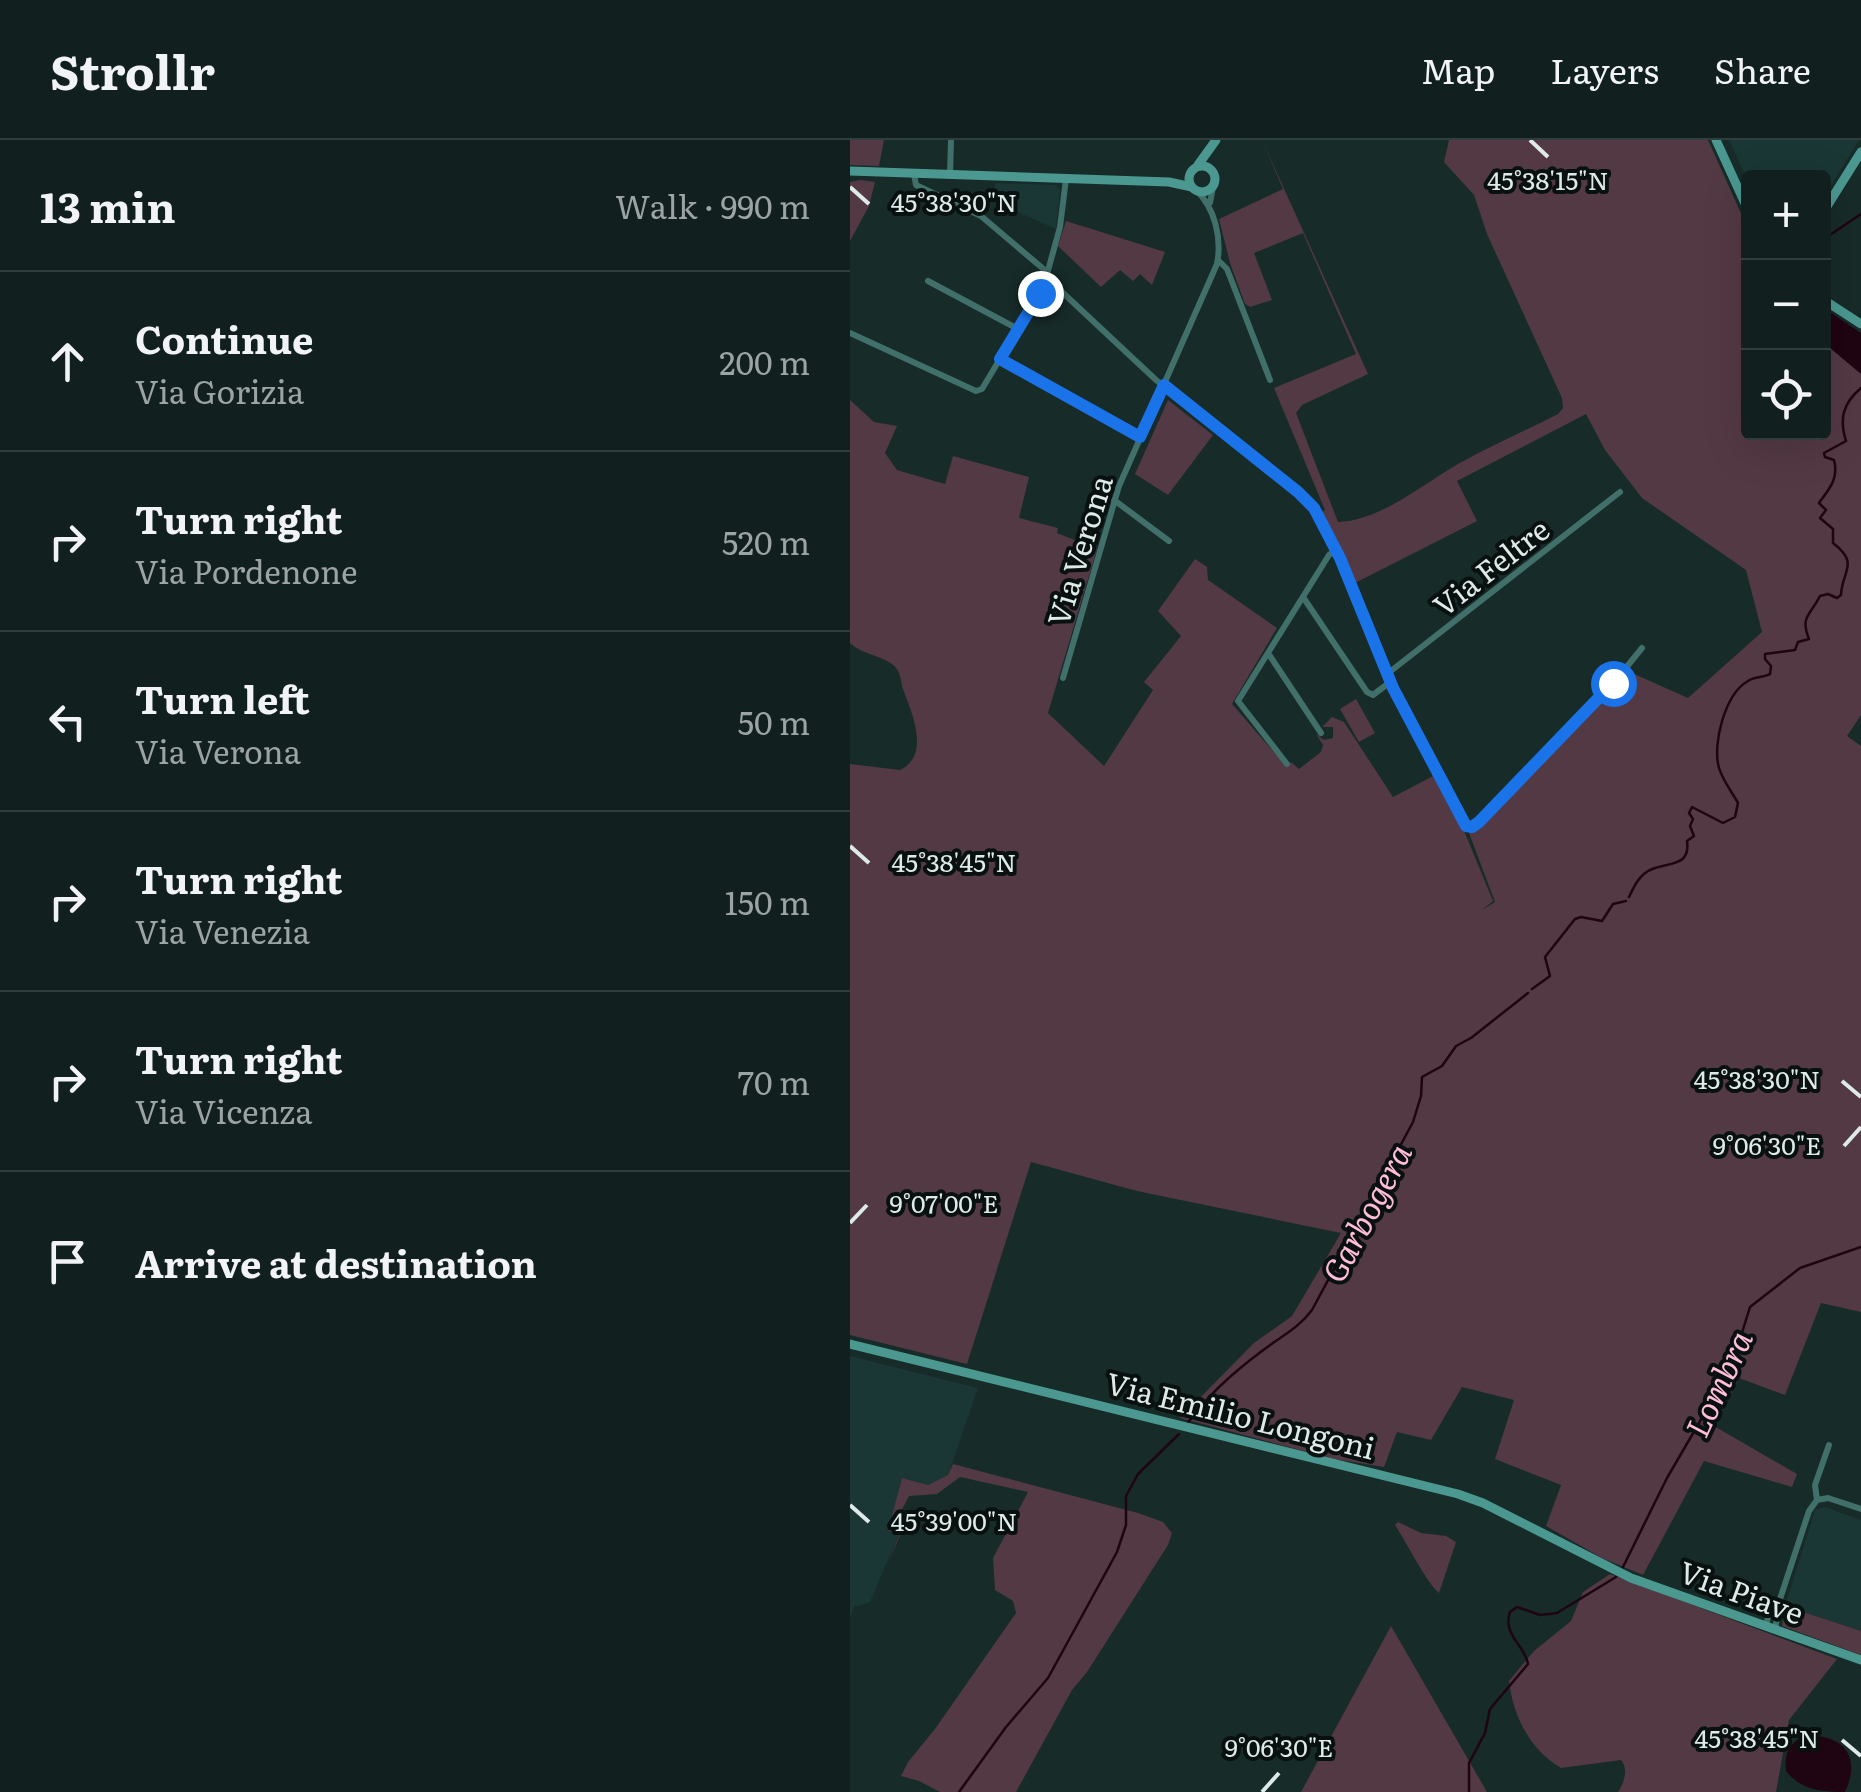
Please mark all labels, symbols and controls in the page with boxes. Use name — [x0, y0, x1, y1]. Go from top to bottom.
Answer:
text: Strollr — [50, 34, 215, 105]
text: Map — [1421, 43, 1495, 95]
text: Layers — [1550, 43, 1659, 95]
text: Share — [1714, 43, 1811, 95]
text: 45°38'15"N — [1487, 161, 1609, 198]
map controls — [1741, 170, 1831, 440]
button: + — [1741, 170, 1831, 260]
text: 13 min — [40, 174, 176, 236]
text: Walk · 990 m — [615, 181, 810, 229]
text: 45°38'30"N — [891, 183, 1017, 220]
button: − — [1741, 260, 1831, 350]
route end — [1018, 271, 1064, 317]
text: Continue — [135, 309, 313, 366]
icon: ahead — [40, 334, 95, 389]
text: 200 m — [719, 337, 810, 385]
button: locate — [1741, 350, 1831, 440]
text: Via Gorizia — [135, 366, 304, 414]
street label: Via Verona — [1034, 468, 1122, 631]
text: Turn right — [135, 489, 342, 546]
street label: Via Feltre — [1422, 507, 1558, 625]
icon: right — [40, 514, 95, 569]
text: 520 m — [722, 517, 810, 565]
text: Via Pordenone — [135, 546, 358, 594]
route start — [1591, 661, 1637, 707]
text: Turn left — [135, 669, 310, 726]
icon: left — [40, 694, 95, 749]
text: 50 m — [738, 697, 810, 745]
text: Via Verona — [135, 726, 301, 774]
text: 45°38'45"N — [892, 843, 1016, 880]
text: Turn right — [135, 849, 342, 906]
icon: right — [40, 874, 95, 929]
text: 150 m — [725, 877, 810, 925]
text: Via Venezia — [135, 906, 310, 954]
text: Turn right — [135, 1029, 342, 1086]
icon: right — [40, 1054, 95, 1109]
text: 70 m — [738, 1057, 810, 1105]
text: 45°38'30"N — [1694, 1060, 1820, 1097]
text: Via Vicenza — [135, 1086, 312, 1134]
text: 9°06'30"E — [1713, 1126, 1821, 1163]
water label: Garbogera — [1308, 1133, 1422, 1290]
text: 9°07'00"E — [890, 1184, 998, 1221]
text: Arrive at destination — [135, 1233, 537, 1290]
icon: arrive — [40, 1234, 95, 1289]
water label: Lombra — [1671, 1321, 1763, 1444]
street label: Via Emilio Longoni — [1102, 1359, 1380, 1469]
text: 45°39'00"N — [891, 1502, 1017, 1539]
street label: Via Piave — [1674, 1548, 1810, 1634]
text: 45°38'45"N — [1695, 1719, 1819, 1756]
text: 9°06'30"E — [1225, 1728, 1333, 1765]

